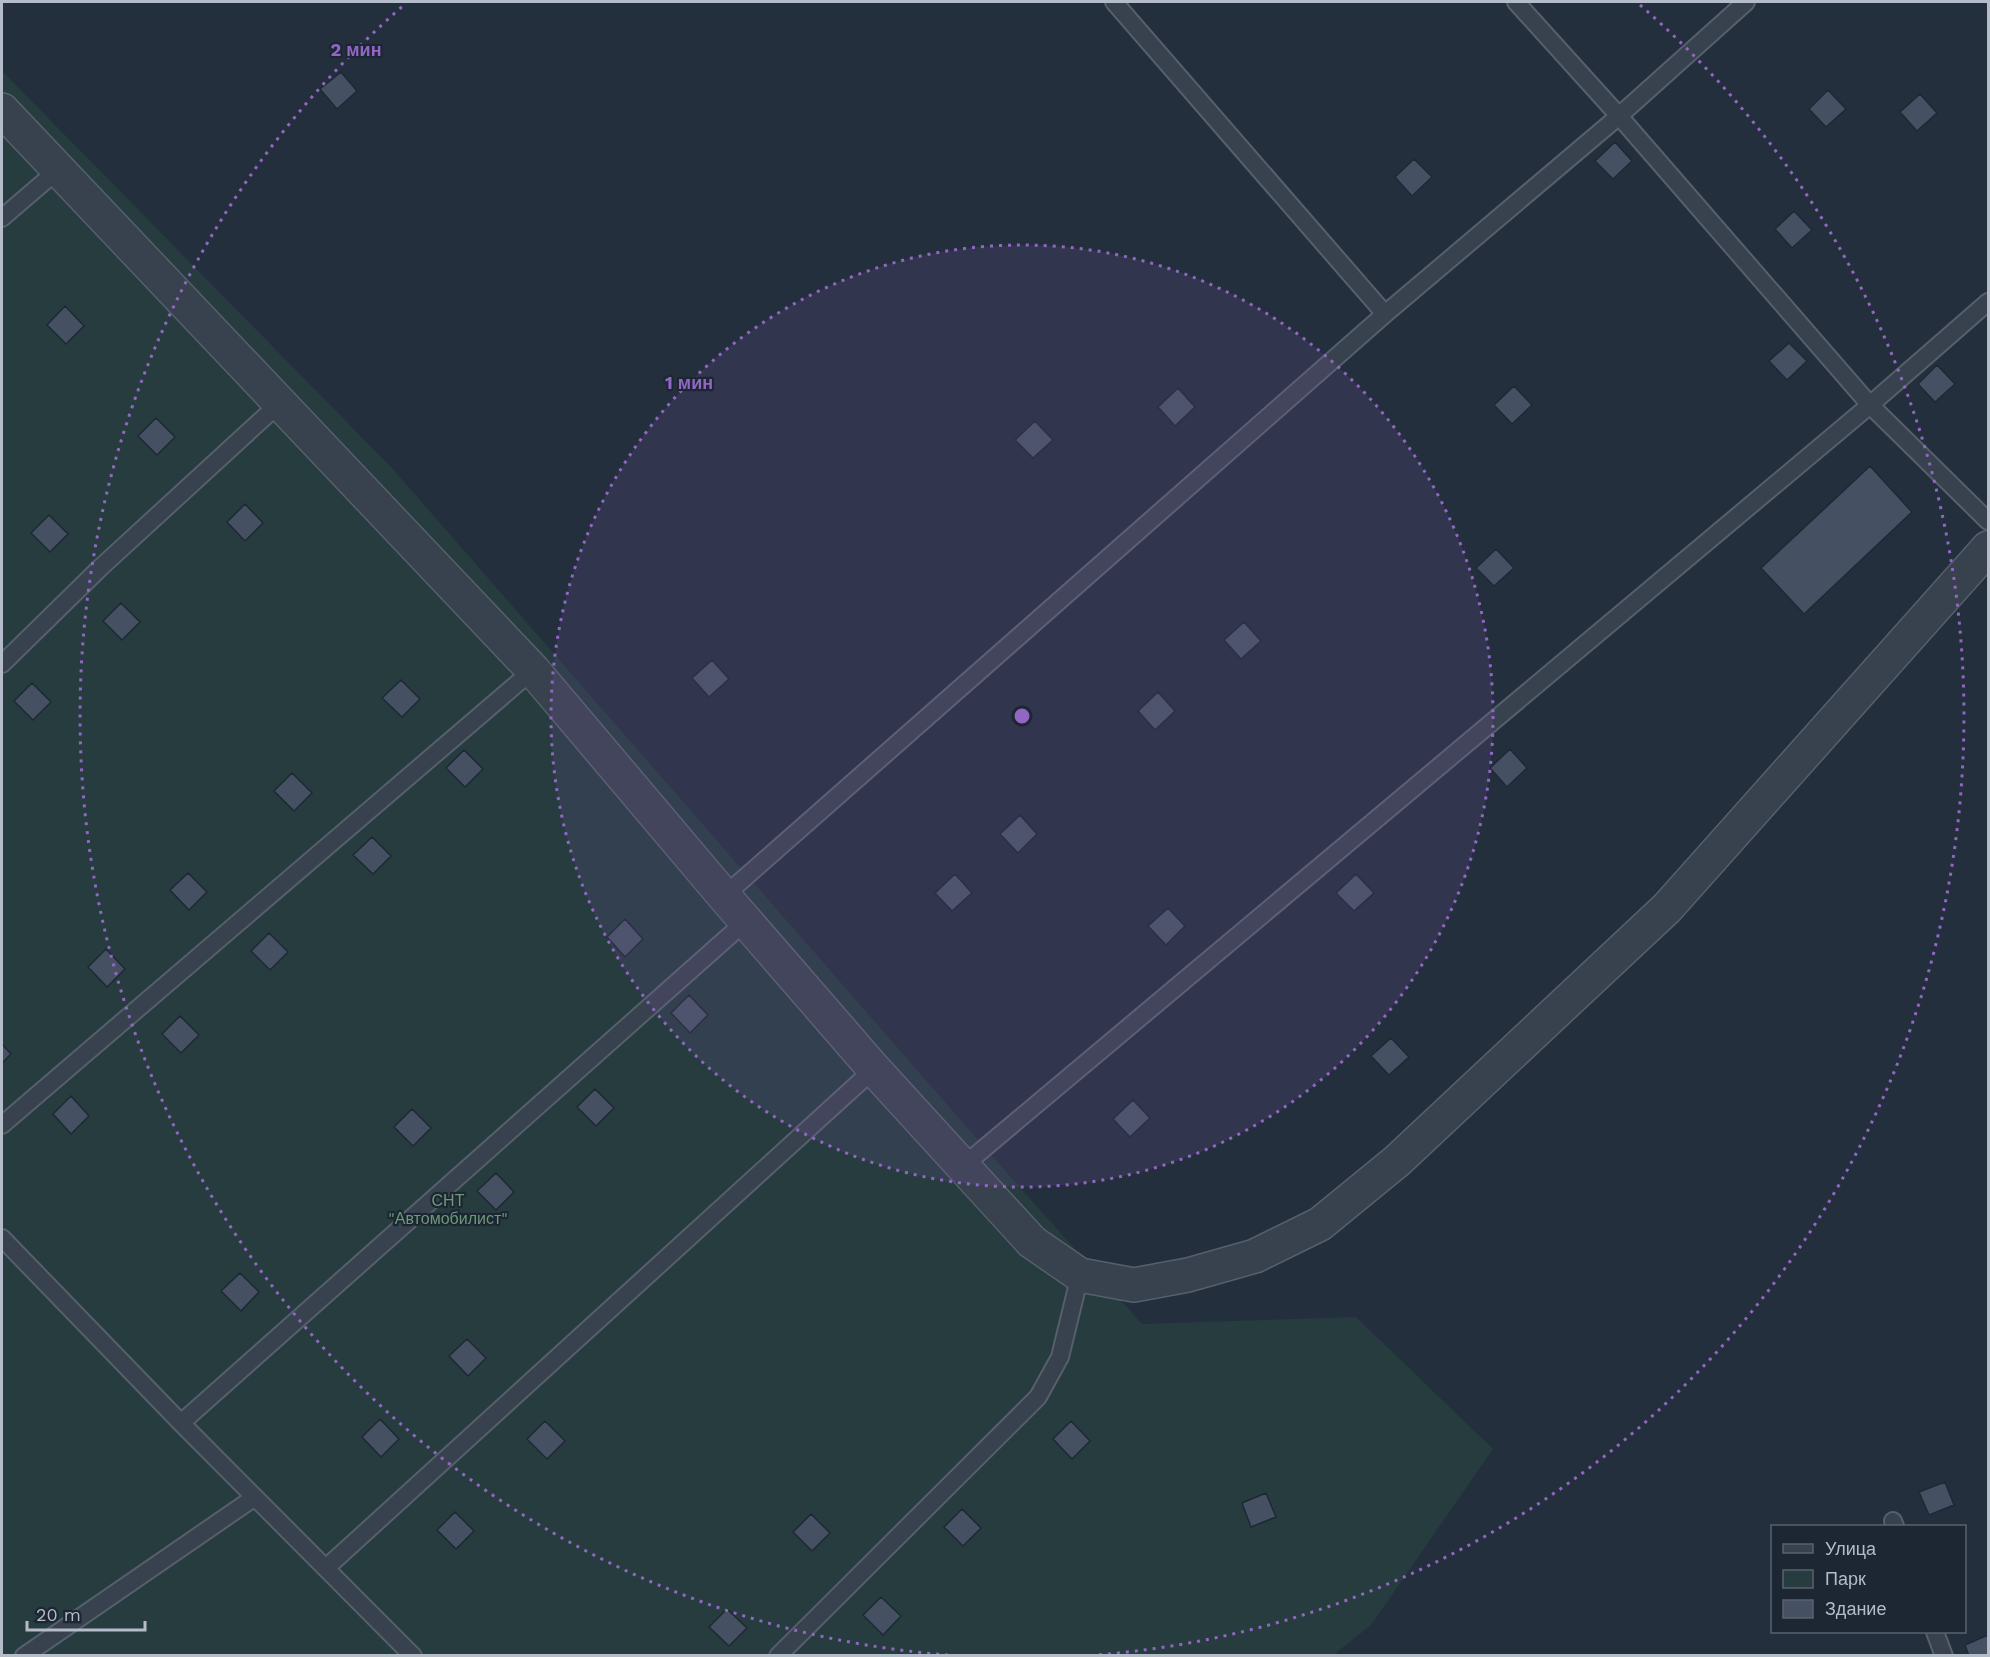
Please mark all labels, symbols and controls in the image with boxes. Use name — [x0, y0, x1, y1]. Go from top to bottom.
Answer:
text: 2 мин — [330, 39, 382, 60]
text: 1 мин — [665, 372, 713, 393]
centre of rings — [1012, 706, 1032, 726]
park label: СНТ "Автомобилист" — [388, 1191, 508, 1228]
legend — [1771, 1525, 1966, 1633]
text: Улица — [1825, 1538, 1877, 1559]
text: Парк — [1825, 1568, 1866, 1589]
scale bar — [27, 1594, 146, 1632]
text: Здание — [1825, 1598, 1886, 1619]
text: 20 m — [36, 1604, 81, 1625]

